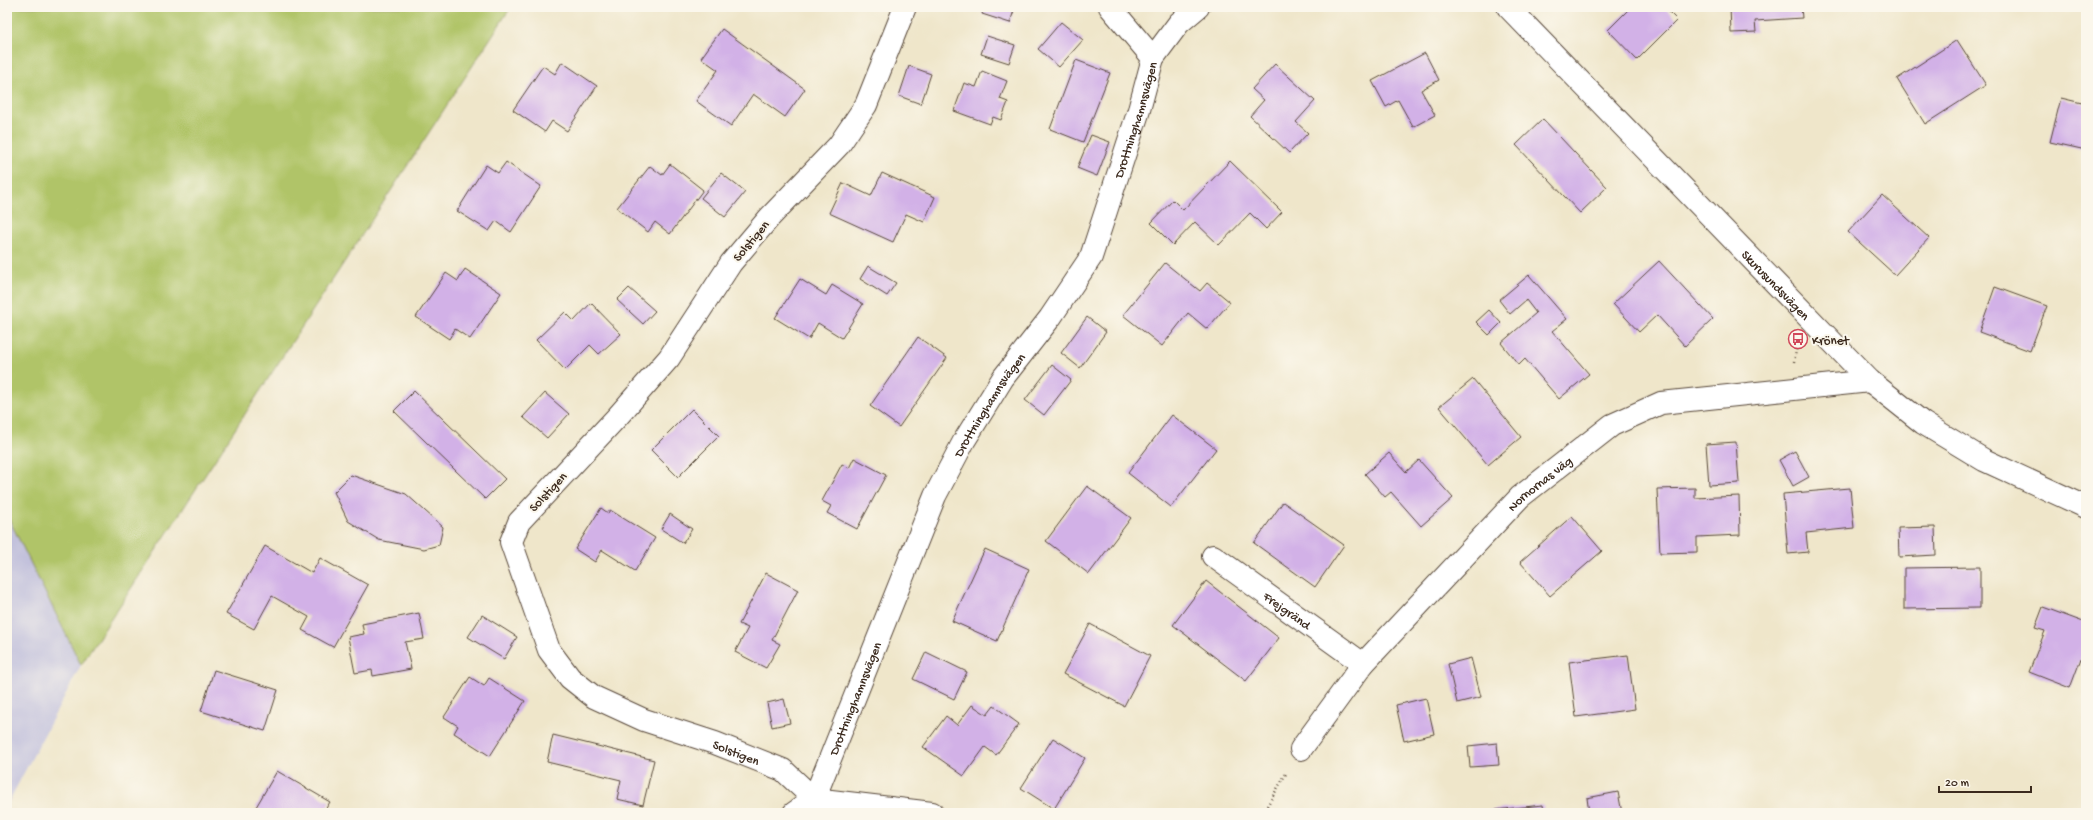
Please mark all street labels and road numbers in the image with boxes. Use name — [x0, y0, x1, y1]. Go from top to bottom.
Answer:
street label: Drottninghamnsvägen — [1112, 60, 1162, 181]
street label: Solstigen — [730, 217, 774, 265]
street label: Skurusundsvägen — [1737, 248, 1812, 325]
street label: Drottninghamnsvägen — [952, 350, 1030, 461]
street label: Nornornas väg — [1505, 454, 1576, 515]
street label: Solstigen — [527, 469, 572, 516]
street label: Frejgränd — [1259, 589, 1314, 635]
street label: Drottninghamnsvägen — [827, 639, 886, 759]
street label: Solstigen — [710, 738, 762, 770]

